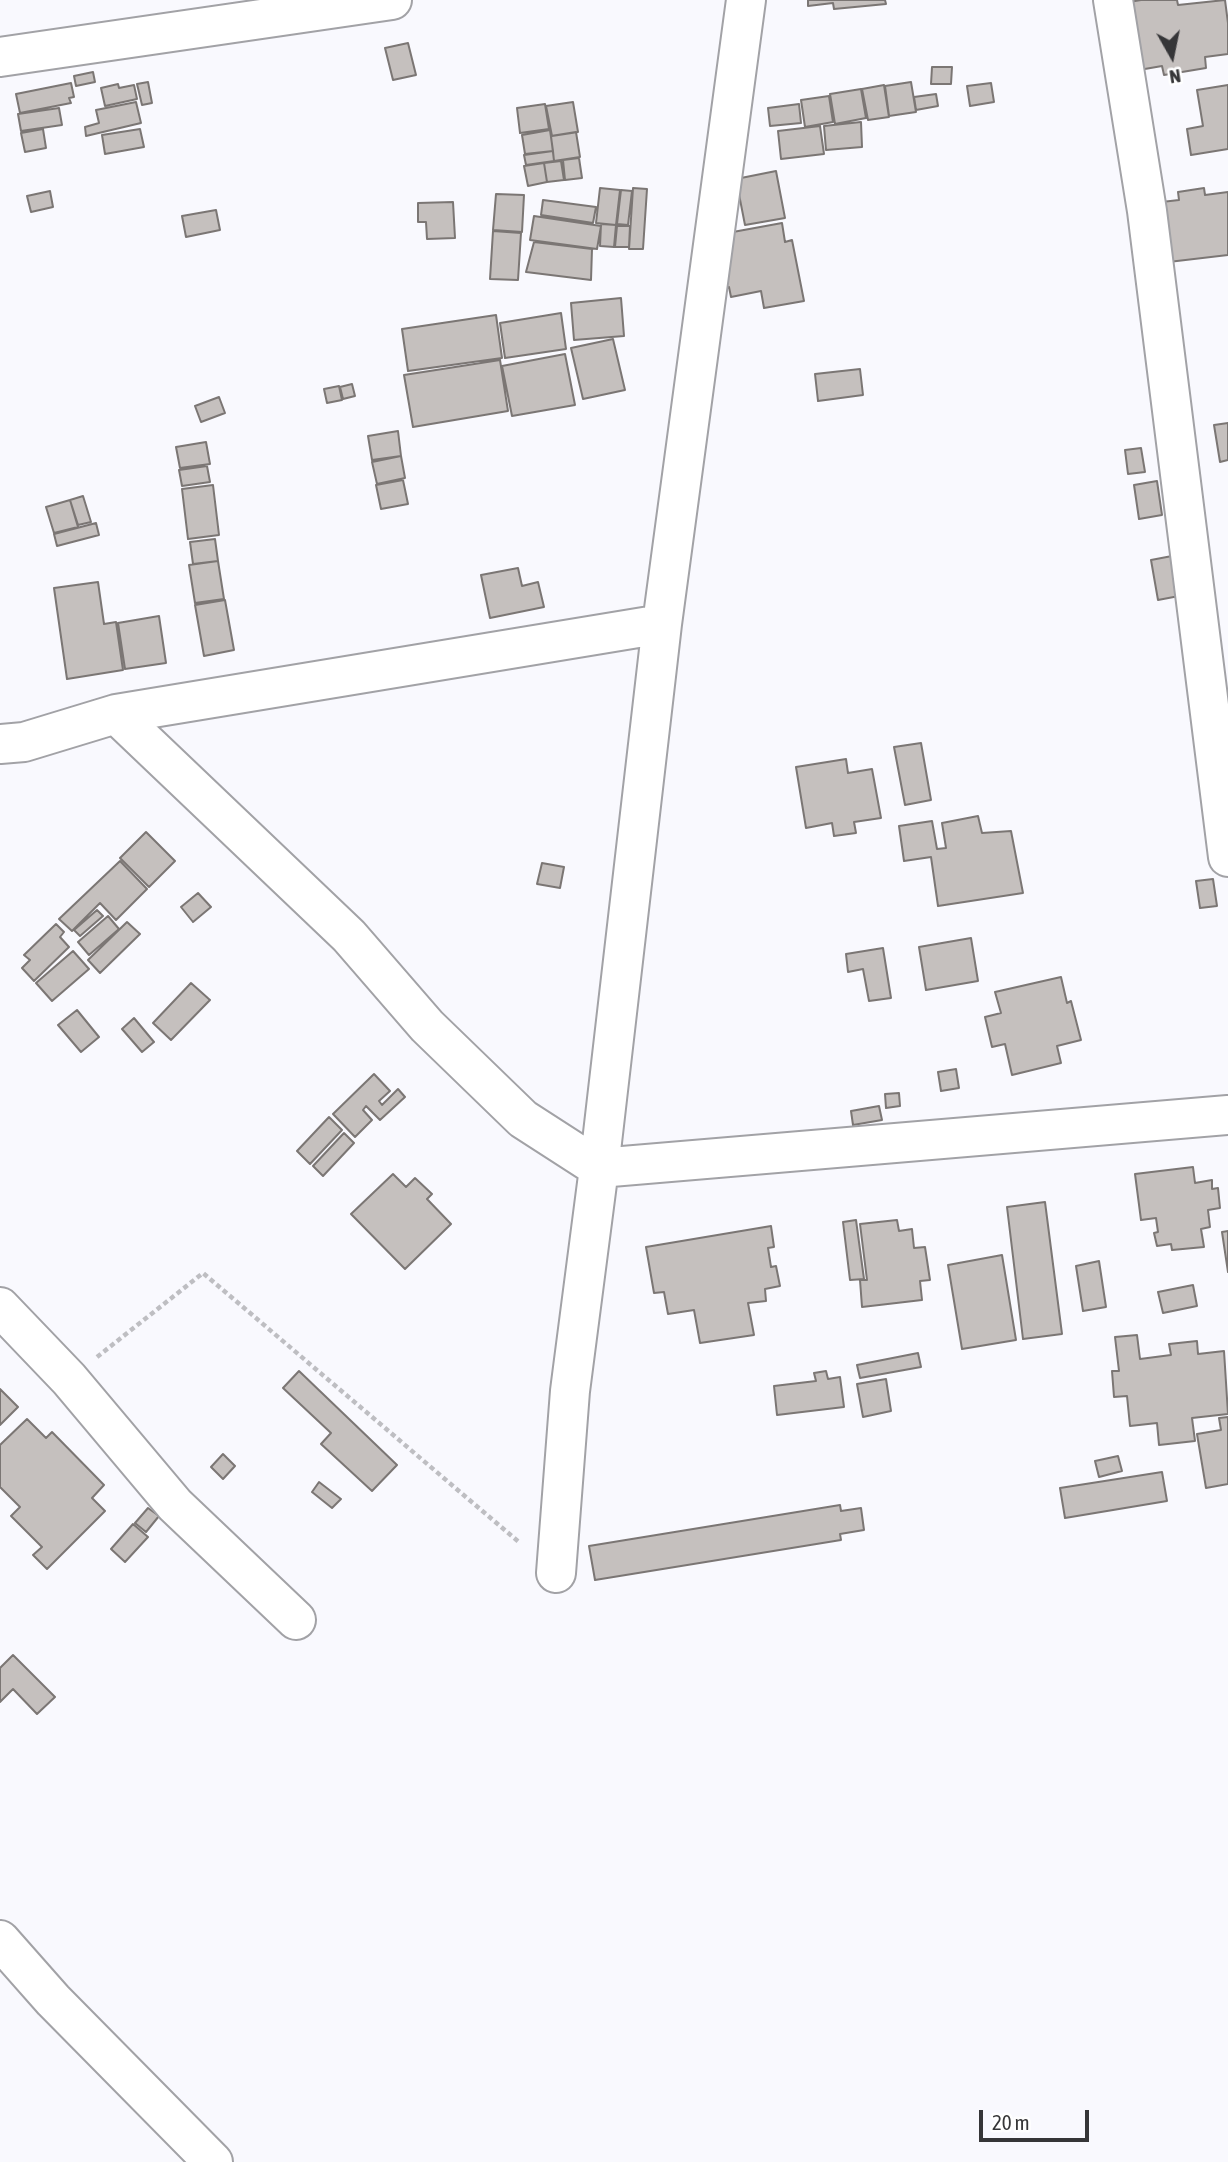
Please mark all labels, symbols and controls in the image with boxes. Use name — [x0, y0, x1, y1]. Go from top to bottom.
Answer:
north arrow — [1137, 21, 1207, 91]
text: N — [1168, 65, 1183, 88]
scale bar — [983, 2096, 1093, 2140]
text: 20 m — [992, 2110, 1030, 2134]

